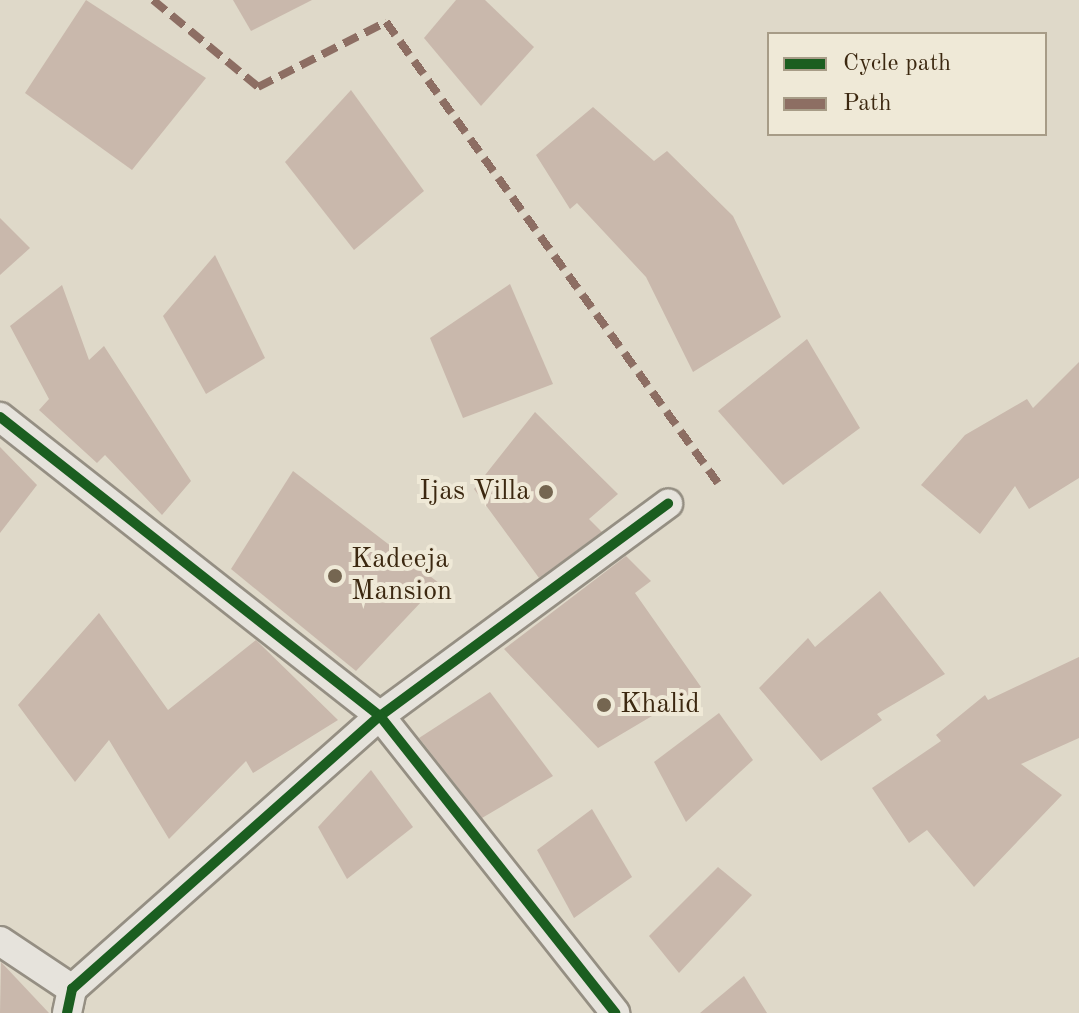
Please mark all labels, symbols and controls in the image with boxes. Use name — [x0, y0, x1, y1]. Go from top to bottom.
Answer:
legend — [767, 32, 1047, 136]
text: Cycle path — [843, 52, 951, 76]
text: Path — [843, 92, 892, 116]
place label: Ijas Villa — [419, 475, 530, 509]
marker: Ijas Villa — [537, 483, 555, 501]
place label: Kadeeja Mansion — [351, 543, 452, 609]
marker: Kadeeja Mansion — [326, 567, 344, 585]
place label: Khalid — [620, 688, 700, 722]
marker: Khalid — [595, 696, 613, 714]

